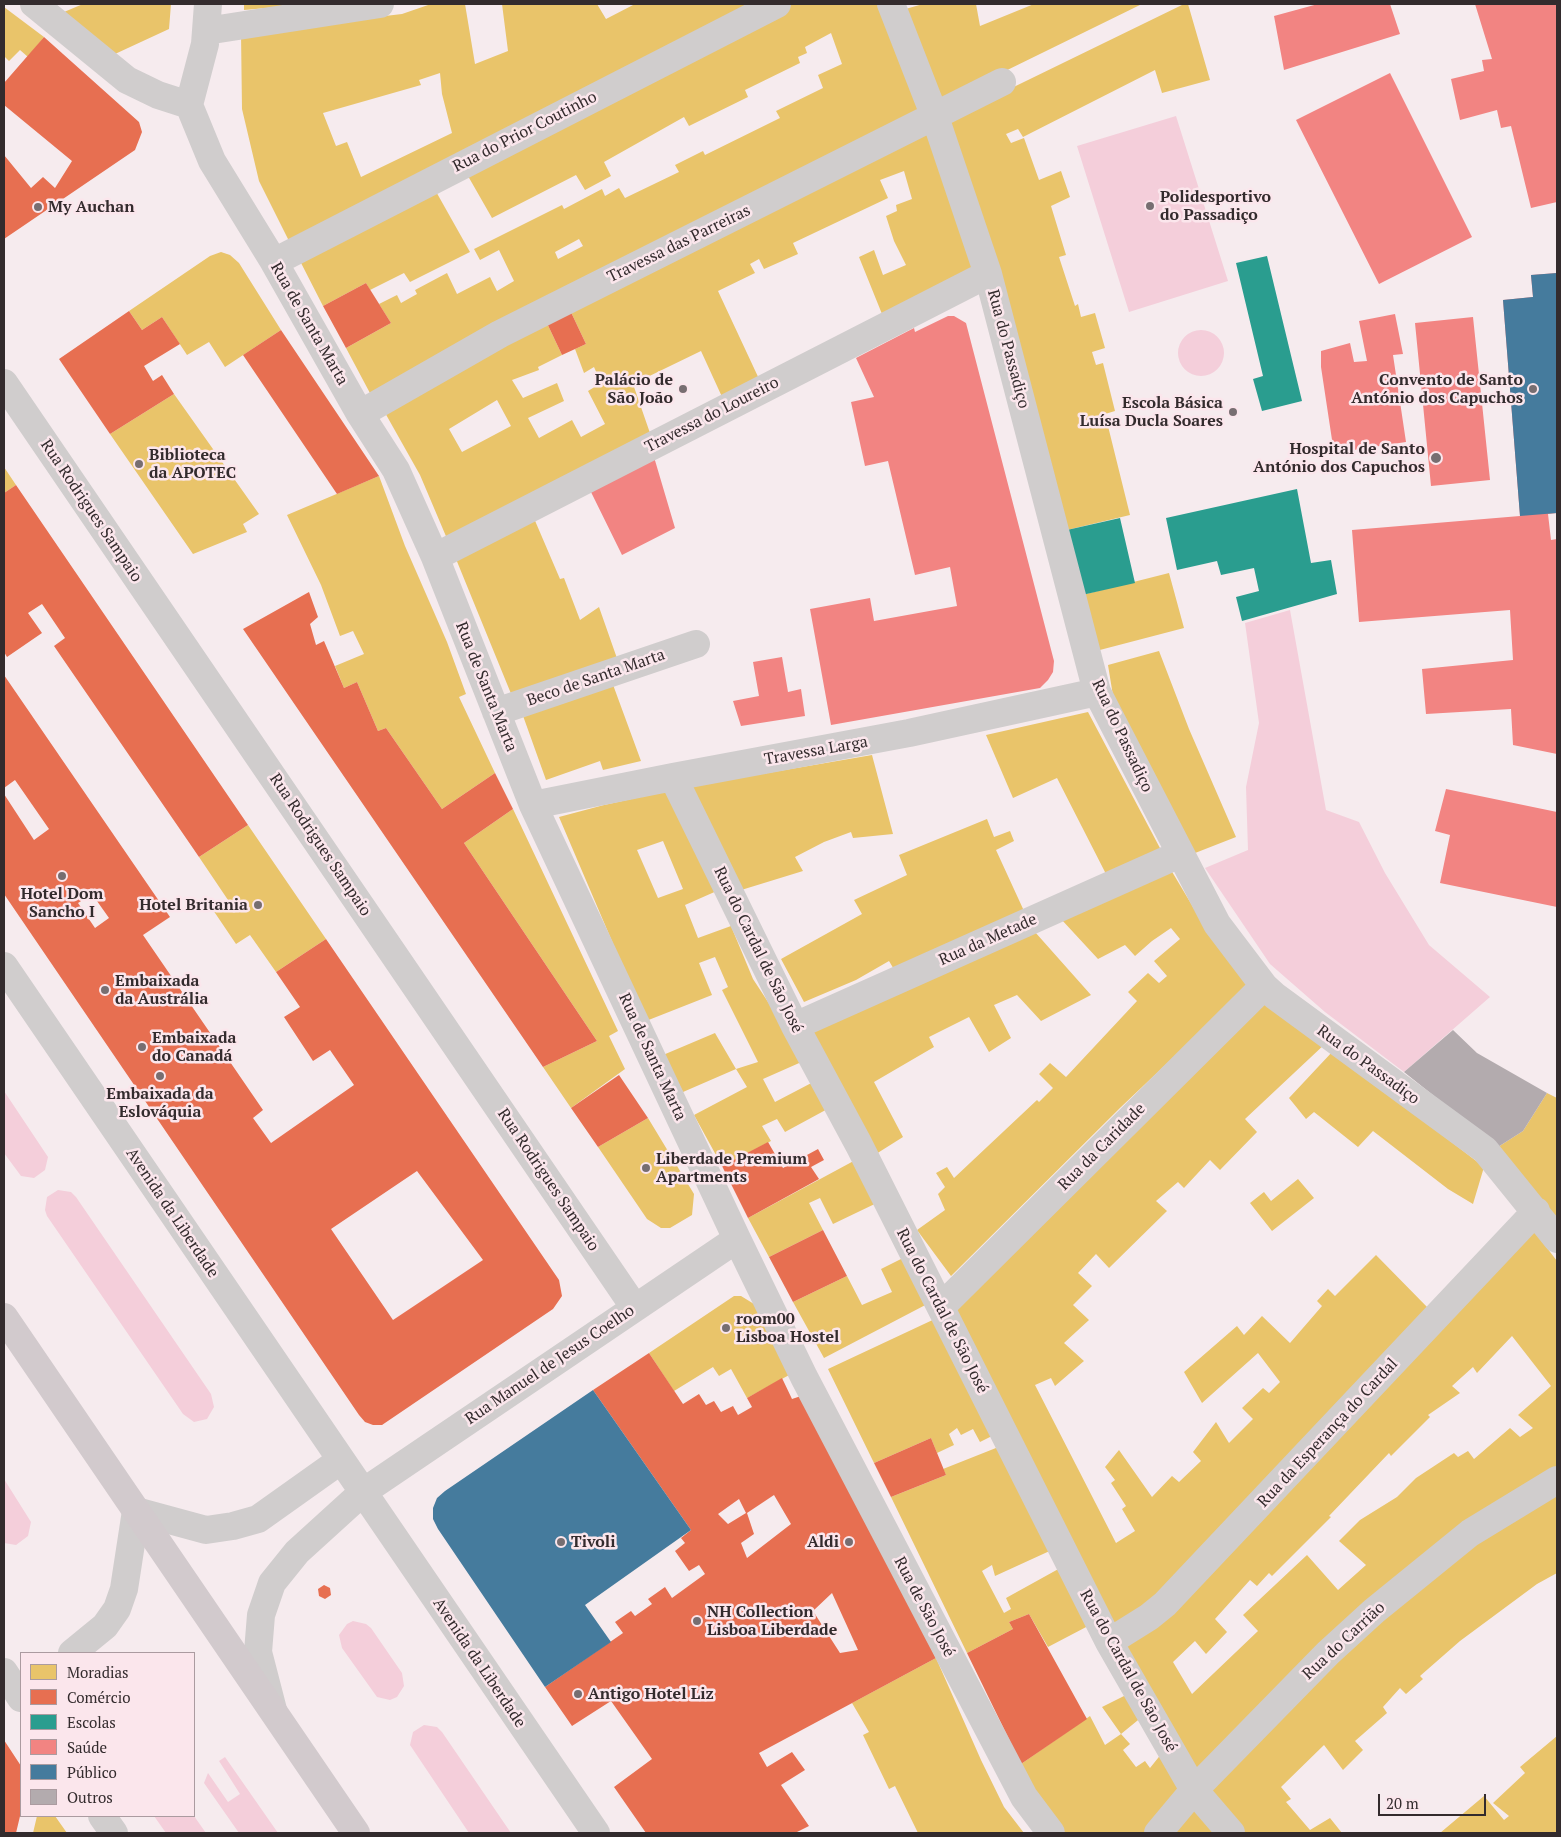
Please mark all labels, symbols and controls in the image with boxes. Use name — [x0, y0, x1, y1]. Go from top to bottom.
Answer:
street label: Rua do Prior Coutinho — [450, 87, 600, 177]
place label: Polidesportivo do Passadiço — [1160, 187, 1271, 225]
place label: My Auchan — [48, 197, 134, 217]
marker: Polidesportivo do Passadiço — [1144, 200, 1156, 212]
marker: My Auchan — [32, 201, 44, 213]
street label: Travessa das Parreiras — [604, 201, 754, 287]
street label: Rua de Santa Marta — [266, 259, 352, 389]
street label: Rua do Passadiço — [983, 287, 1033, 411]
place label: Palácio de São João — [595, 370, 673, 408]
place label: Convento de Santo António dos Capuchos — [1351, 370, 1523, 408]
street label: Travessa do Loureiro — [642, 373, 782, 457]
marker: Palácio de São João — [677, 383, 689, 395]
marker: Convento de Santo António dos Capuchos — [1527, 383, 1539, 395]
place label: Escola Básica Luísa Ducla Soares — [1080, 393, 1223, 431]
marker: Escola Básica Luísa Ducla Soares — [1227, 406, 1239, 418]
street label: Rua Rodrigues Sampaio — [36, 436, 146, 586]
place label: Hospital de Santo António dos Capuchos — [1253, 439, 1425, 477]
place label: Biblioteca da APOTEC — [149, 445, 236, 483]
marker: Hospital de Santo António dos Capuchos — [1429, 451, 1443, 465]
marker: Biblioteca da APOTEC — [133, 458, 145, 470]
street label: Rua de Santa Marta — [451, 619, 521, 755]
street label: Beco de Santa Marta — [524, 645, 668, 711]
street label: Rua do Passadiço — [1087, 677, 1157, 795]
street label: Travessa Larga — [763, 732, 869, 770]
street label: Rua Rodrigues Sampaio — [265, 770, 375, 920]
street label: Rua do Cardal de São José — [709, 864, 807, 1036]
marker: Hotel Dom Sancho I — [56, 870, 68, 882]
place label: Hotel Dom Sancho I — [21, 884, 103, 922]
place label: Hotel Britania — [139, 895, 248, 915]
marker: Hotel Britania — [252, 899, 264, 911]
street label: Rua da Metade — [936, 910, 1040, 970]
place label: Embaixada da Austrália — [115, 971, 208, 1009]
marker: Embaixada da Austrália — [99, 984, 111, 996]
street label: Rua de Santa Marta — [614, 990, 690, 1124]
street label: Rua do Passadiço — [1313, 1021, 1423, 1109]
place label: Embaixada do Canadá — [152, 1028, 236, 1066]
marker: Embaixada do Canadá — [136, 1041, 148, 1053]
marker: Embaixada da Eslováquia — [154, 1070, 166, 1082]
place label: Embaixada da Eslováquia — [106, 1084, 214, 1122]
street label: Rua da Caridade — [1054, 1099, 1150, 1195]
street label: Rua Rodrigues Sampaio — [493, 1105, 603, 1255]
street label: Avenida da Liberdade — [122, 1145, 222, 1281]
place label: Liberdade Premium Apartments — [656, 1149, 807, 1187]
marker: Liberdade Premium Apartments — [640, 1162, 652, 1174]
street label: Rua do Cardal de São José — [892, 1225, 992, 1397]
street label: Rua Manuel de Jesus Coelho — [462, 1301, 638, 1429]
place label: room00 Lisboa Hostel — [736, 1309, 839, 1347]
marker: room00 Lisboa Hostel — [720, 1322, 732, 1334]
street label: Rua da Esperança do Cardal — [1254, 1355, 1402, 1511]
place label: Tivoli — [571, 1532, 615, 1552]
place label: Aldi — [807, 1532, 839, 1552]
marker: Tivoli — [555, 1536, 567, 1548]
marker: Aldi — [843, 1536, 855, 1548]
street label: Rua de São José — [890, 1554, 958, 1660]
street label: Rua do Cardal de São José — [1075, 1586, 1181, 1756]
street label: Avenida da Liberdade — [429, 1595, 529, 1731]
street label: Rua do Carrião — [1299, 1598, 1389, 1684]
place label: NH Collection Lisboa Liberdade — [707, 1602, 837, 1640]
marker: NH Collection Lisboa Liberdade — [691, 1615, 703, 1627]
legend — [20, 1652, 195, 1817]
text: Moradias — [67, 1662, 129, 1682]
place label: Antigo Hotel Liz — [588, 1684, 714, 1704]
text: Comércio — [67, 1687, 131, 1707]
marker: Antigo Hotel Liz — [572, 1688, 584, 1700]
text: Escolas — [67, 1712, 116, 1732]
text: Saúde — [67, 1737, 107, 1757]
text: Público — [67, 1762, 117, 1782]
scale bar — [1381, 1784, 1488, 1816]
text: Outros — [67, 1787, 113, 1807]
text: 20 m — [1386, 1793, 1419, 1813]

